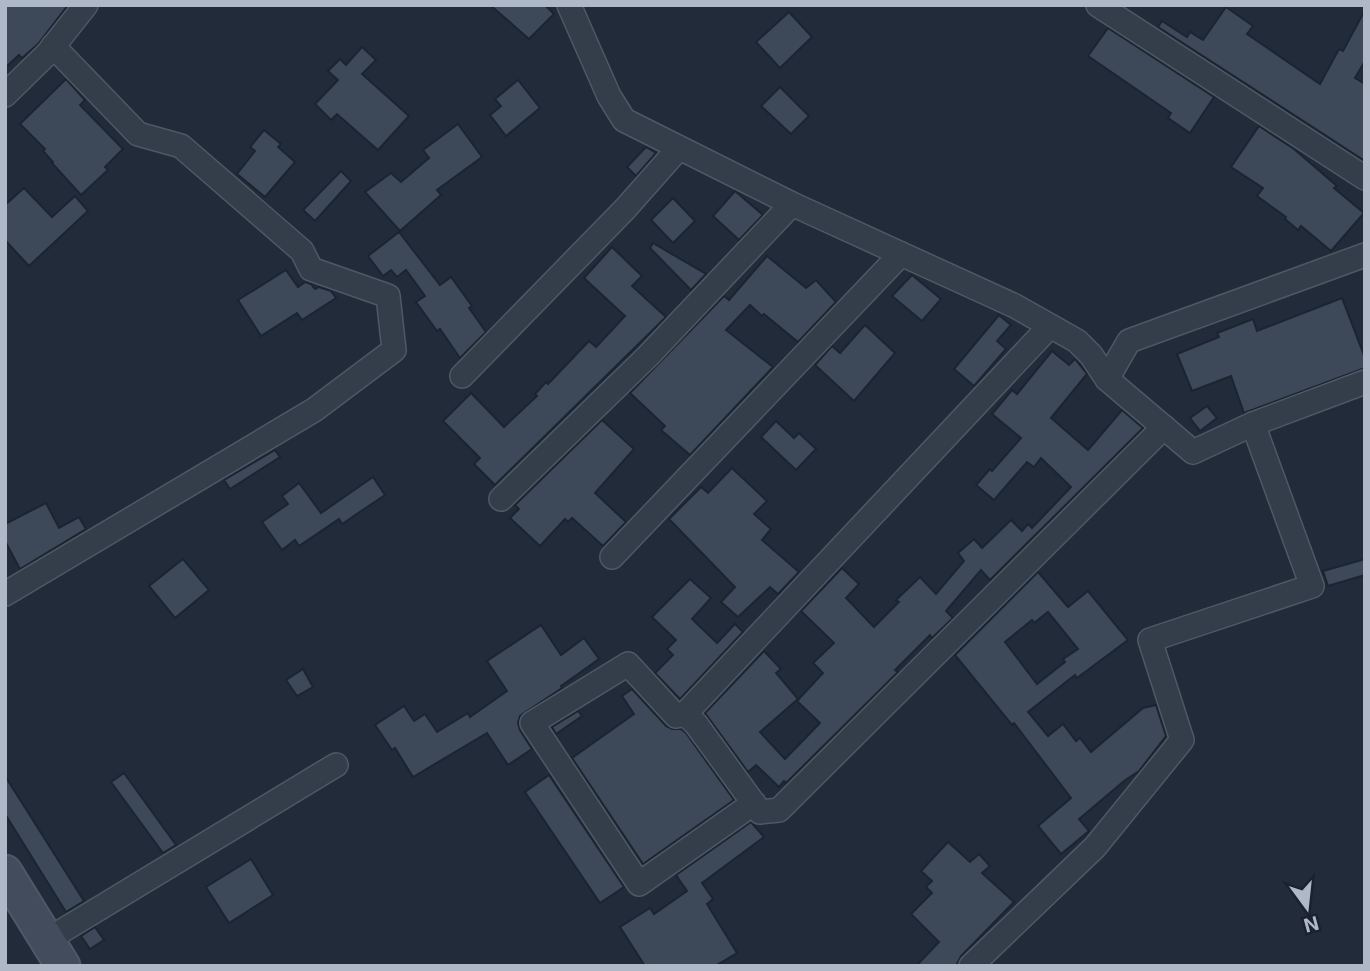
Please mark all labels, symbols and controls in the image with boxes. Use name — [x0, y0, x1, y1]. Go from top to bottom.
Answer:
north arrow — [1272, 873, 1342, 943]
text: N — [1301, 911, 1321, 937]

